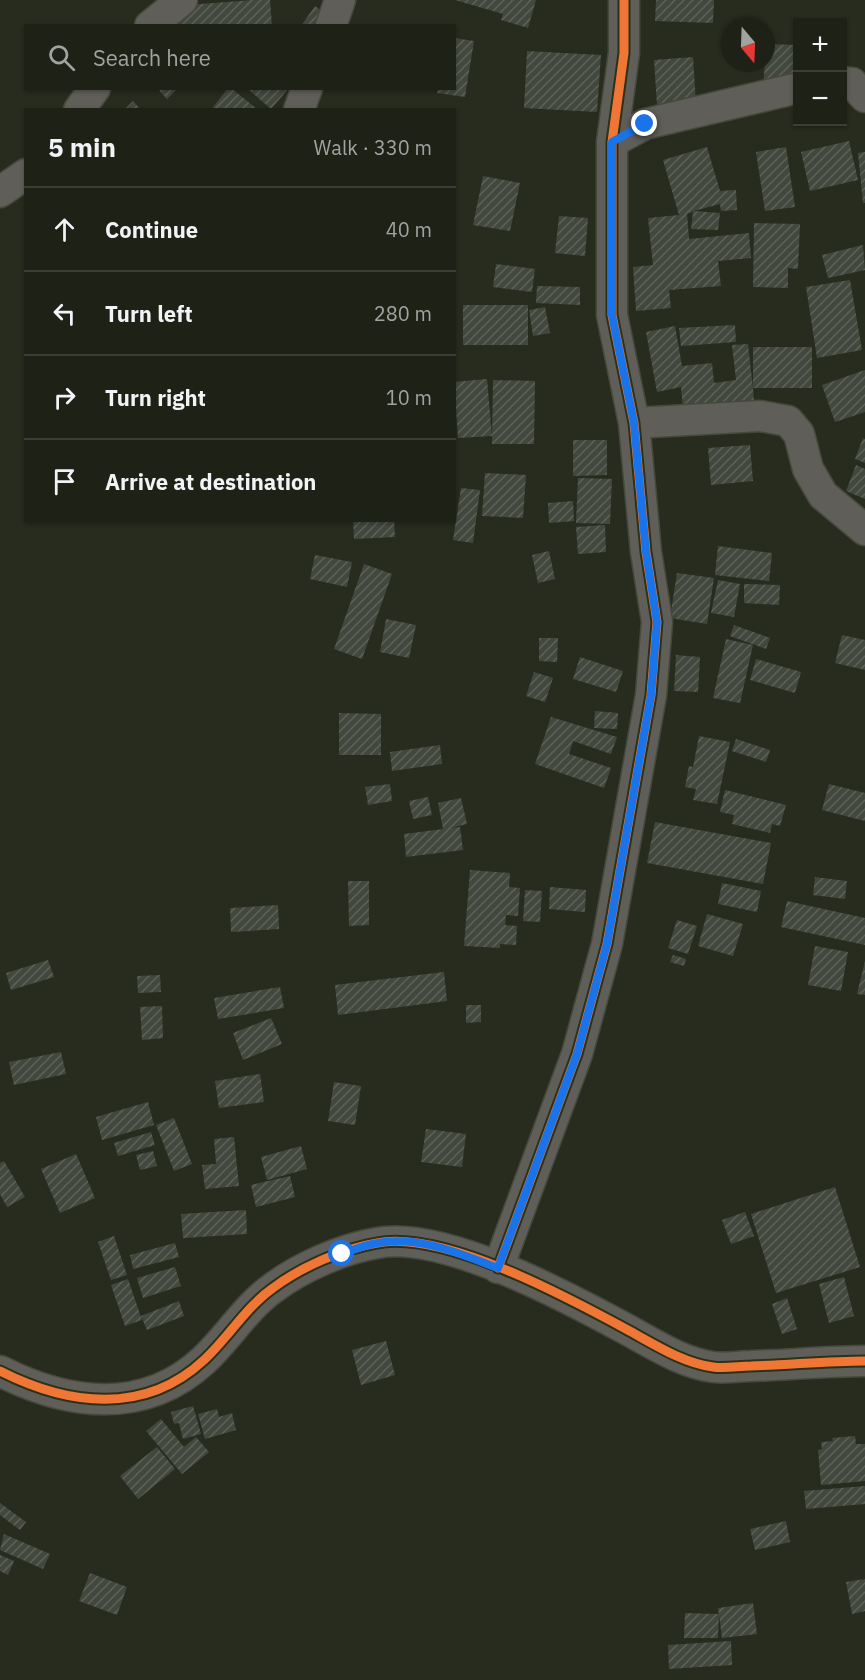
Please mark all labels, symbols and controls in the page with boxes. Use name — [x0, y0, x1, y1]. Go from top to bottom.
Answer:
north arrow — [721, 18, 775, 72]
map controls — [793, 18, 847, 126]
button: + — [793, 18, 847, 72]
search box — [24, 24, 456, 90]
icon: search — [45, 41, 78, 74]
text: Search here — [93, 43, 211, 72]
button: − — [793, 72, 847, 126]
route end — [631, 110, 657, 136]
text: 5 min — [48, 130, 116, 164]
text: Walk · 330 m — [314, 134, 432, 161]
icon: ahead — [48, 213, 81, 246]
text: Continue — [105, 215, 198, 244]
text: 40 m — [386, 216, 432, 243]
icon: left — [48, 297, 81, 330]
text: Turn left — [105, 299, 193, 328]
text: 280 m — [374, 300, 432, 327]
icon: right — [48, 381, 81, 414]
text: Turn right — [105, 383, 206, 412]
text: 10 m — [386, 384, 432, 411]
icon: arrive — [48, 465, 81, 498]
text: Arrive at destination — [105, 467, 316, 496]
route start — [328, 1240, 354, 1266]

